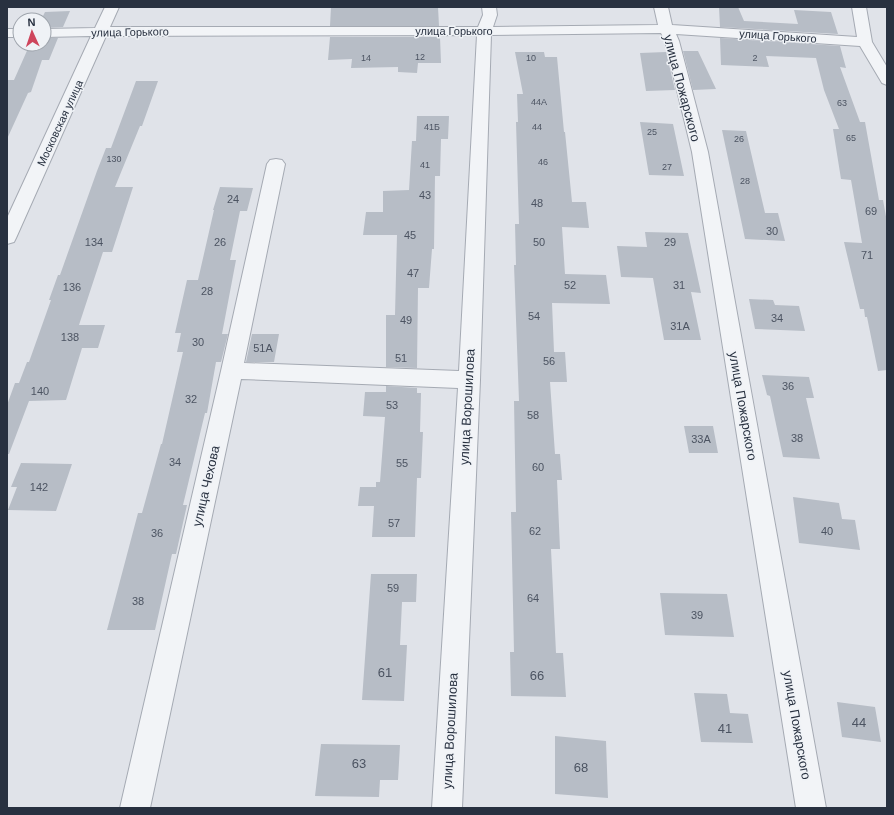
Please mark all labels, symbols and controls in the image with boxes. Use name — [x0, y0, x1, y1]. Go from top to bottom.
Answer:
north arrow — [12, 12, 52, 52]
text: N — [27, 16, 36, 28]
street label: улица Горького — [91, 25, 169, 39]
street label: улица Горького — [415, 25, 493, 37]
street label: улица Горького — [739, 27, 817, 45]
street label: улица Пожарского — [660, 33, 704, 143]
house number: 12 — [415, 52, 425, 62]
house number: 14 — [361, 53, 371, 63]
house number: 10 — [526, 53, 536, 63]
house number: 2 — [752, 53, 758, 63]
street label: Московская улица — [35, 77, 86, 168]
house number: 44А — [531, 97, 547, 107]
house number: 63 — [837, 98, 847, 108]
house number: 41Б — [424, 122, 440, 132]
house number: 44 — [532, 122, 542, 132]
house number: 25 — [647, 127, 657, 137]
house number: 65 — [846, 133, 856, 143]
house number: 26 — [734, 134, 744, 144]
house number: 130 — [106, 154, 122, 164]
house number: 46 — [538, 157, 548, 167]
house number: 41 — [420, 160, 430, 170]
house number: 27 — [662, 162, 672, 172]
house number: 28 — [740, 176, 750, 186]
house number: 43 — [419, 189, 431, 201]
house number: 24 — [227, 193, 239, 205]
house number: 48 — [531, 197, 543, 209]
house number: 69 — [865, 205, 877, 217]
house number: 30 — [766, 225, 778, 237]
house number: 45 — [404, 229, 416, 241]
house number: 134 — [85, 236, 103, 248]
house number: 26 — [214, 236, 226, 248]
house number: 50 — [533, 236, 545, 248]
house number: 29 — [664, 236, 676, 248]
house number: 71 — [861, 249, 873, 261]
house number: 47 — [407, 267, 419, 279]
house number: 52 — [564, 279, 576, 291]
house number: 31 — [673, 279, 685, 291]
house number: 136 — [63, 281, 81, 293]
house number: 28 — [201, 285, 213, 297]
house number: 54 — [528, 310, 540, 322]
house number: 34 — [771, 312, 783, 324]
house number: 49 — [400, 314, 412, 326]
house number: 31А — [670, 320, 690, 332]
house number: 138 — [61, 331, 79, 343]
house number: 30 — [192, 336, 204, 348]
house number: 51А — [253, 342, 273, 354]
street label: улица Ворошилова — [456, 348, 478, 465]
street label: улица Пожарского — [726, 350, 760, 462]
house number: 51 — [395, 352, 407, 364]
house number: 56 — [543, 355, 555, 367]
house number: 36 — [782, 380, 794, 392]
house number: 140 — [31, 385, 49, 397]
house number: 32 — [185, 393, 197, 405]
house number: 53 — [386, 399, 398, 411]
house number: 58 — [527, 409, 539, 421]
house number: 38 — [791, 432, 803, 444]
house number: 33А — [691, 433, 711, 445]
street label: улица Чехова — [189, 443, 223, 528]
house number: 34 — [169, 456, 181, 468]
house number: 55 — [396, 457, 408, 469]
house number: 60 — [532, 461, 544, 473]
house number: 142 — [30, 481, 48, 493]
house number: 57 — [388, 517, 400, 529]
house number: 62 — [529, 525, 541, 537]
house number: 40 — [821, 525, 833, 537]
house number: 36 — [151, 527, 163, 539]
house number: 59 — [387, 582, 399, 594]
house number: 64 — [527, 592, 539, 604]
house number: 38 — [132, 595, 144, 607]
house number: 39 — [691, 609, 703, 621]
house number: 61 — [378, 665, 392, 680]
house number: 66 — [530, 668, 544, 683]
street label: улица Пожарского — [780, 669, 814, 781]
street label: улица Ворошилова — [439, 672, 461, 789]
house number: 44 — [852, 715, 866, 730]
house number: 41 — [718, 721, 732, 736]
house number: 63 — [352, 756, 366, 771]
house number: 68 — [574, 760, 588, 775]

